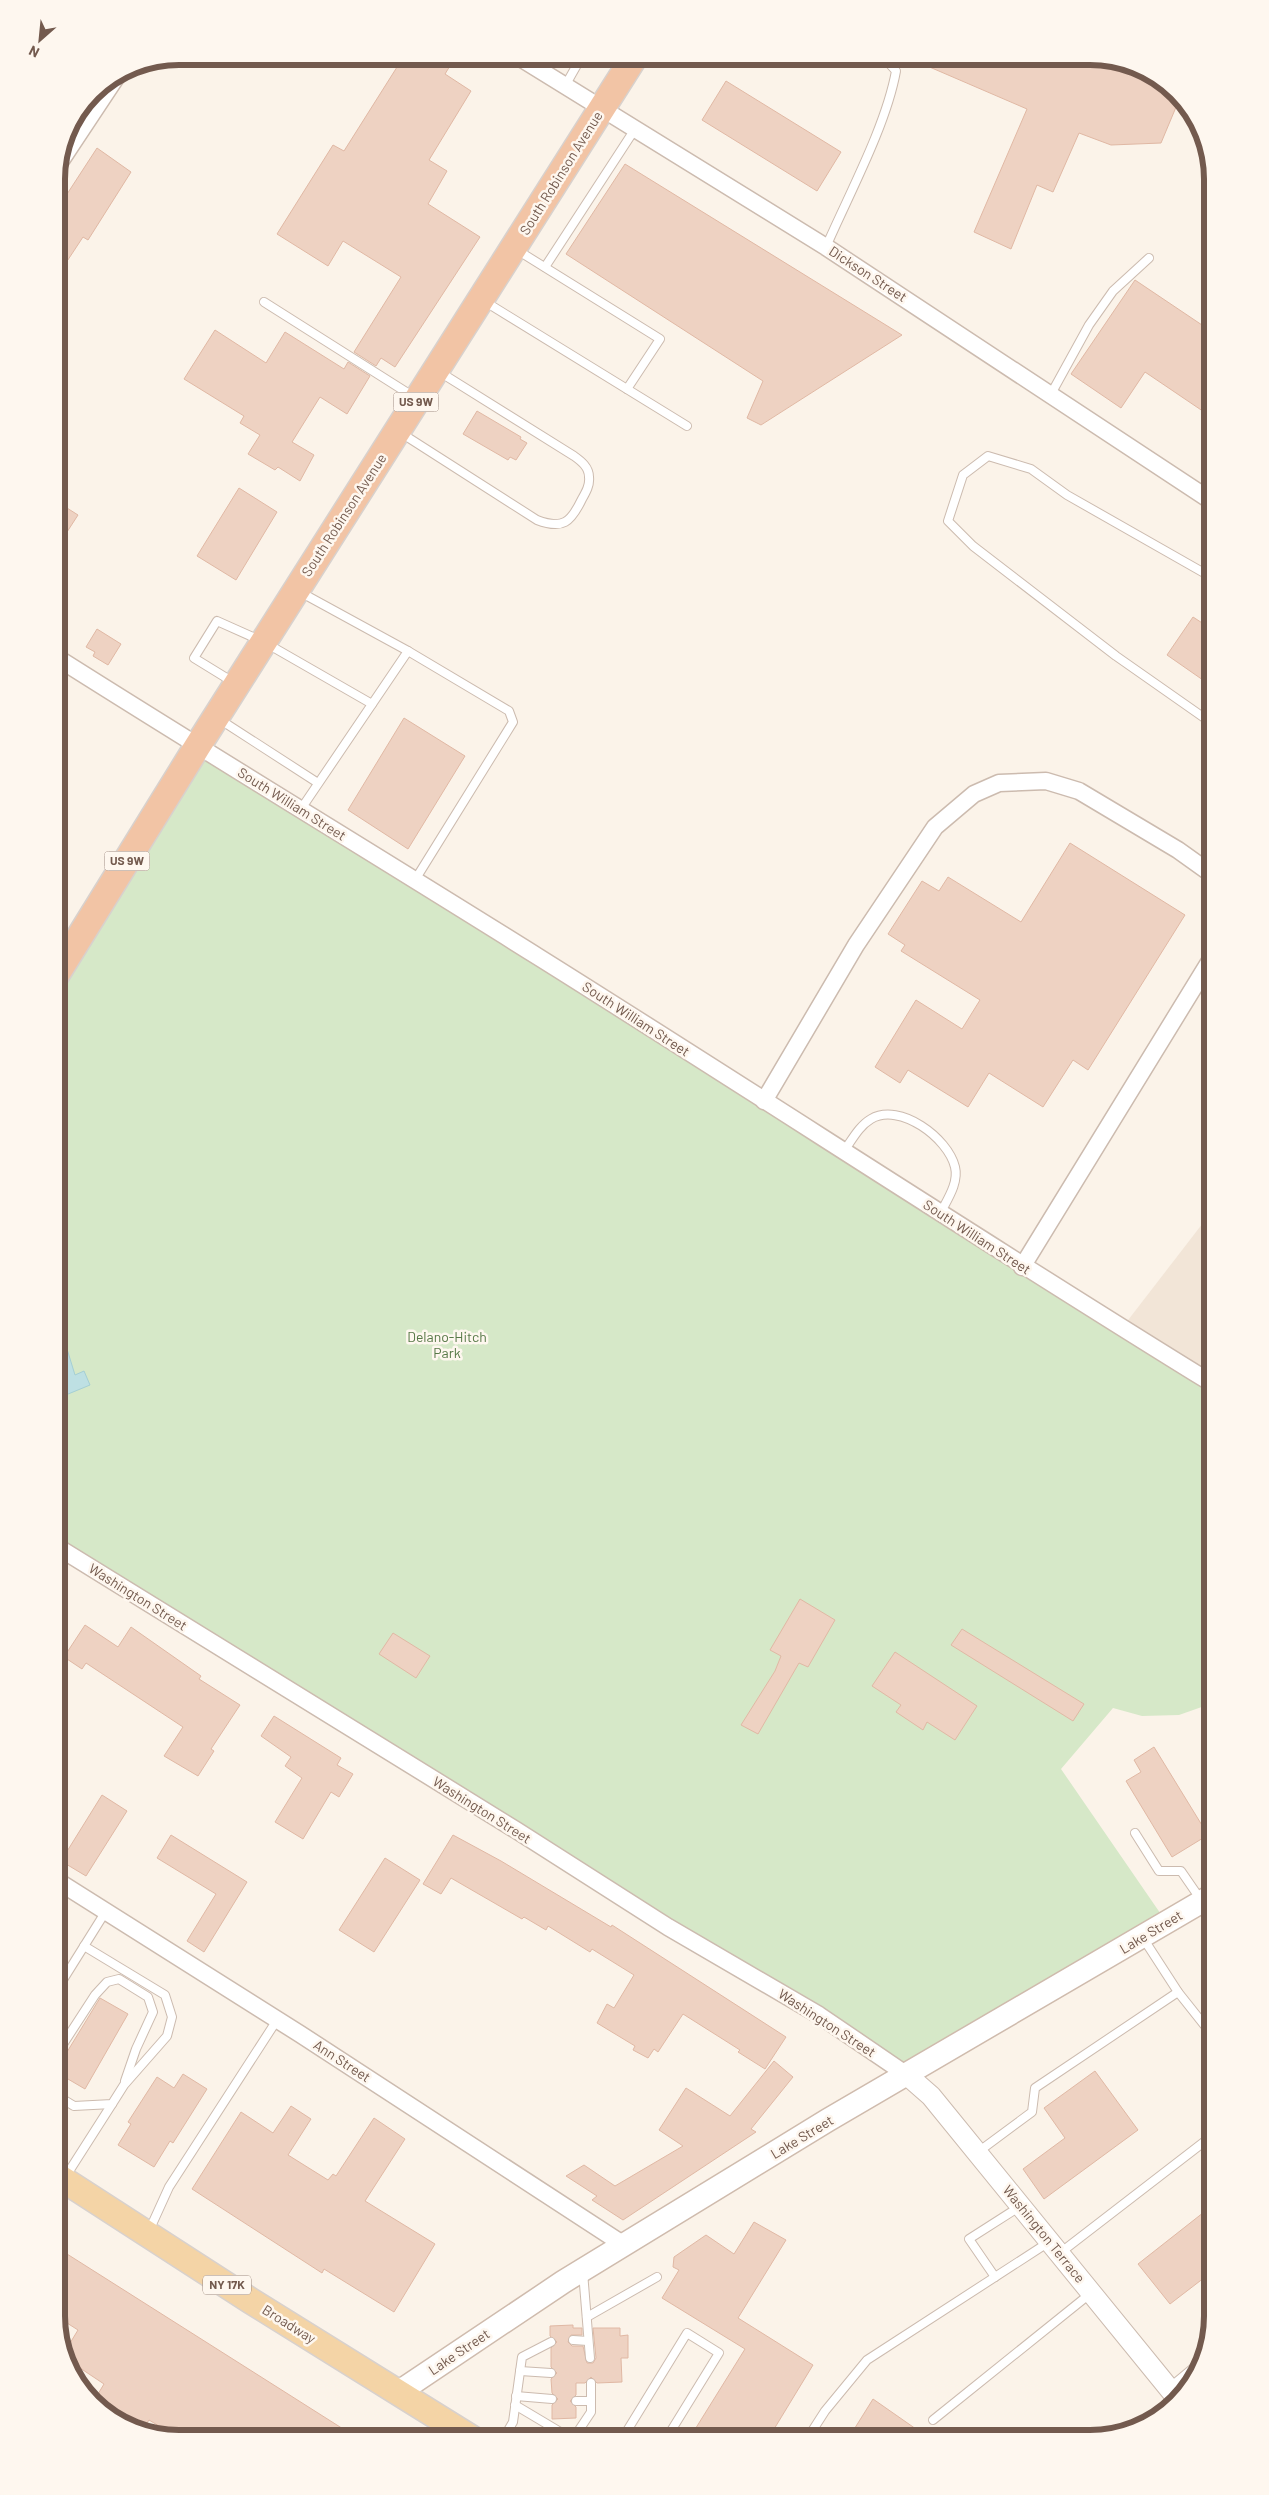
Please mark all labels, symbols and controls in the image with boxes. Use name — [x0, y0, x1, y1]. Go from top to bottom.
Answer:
north arrow — [15, 15, 65, 65]
text: N — [26, 42, 42, 62]
street label: South Robinson Avenue — [516, 108, 606, 238]
street label: Dickson Street — [826, 242, 910, 305]
road number: US 9W — [394, 392, 438, 412]
street label: South Robinson Avenue — [298, 450, 390, 579]
street label: South William Street — [235, 763, 350, 844]
road number: US 9W — [104, 851, 150, 870]
street label: South William Street — [579, 978, 693, 1060]
street label: South William Street — [920, 1196, 1034, 1278]
park label: Delano-Hitch Park — [407, 1328, 487, 1361]
street label: Washington Street — [86, 1559, 191, 1634]
street label: Washington Street — [430, 1772, 535, 1847]
street label: Lake Street — [1116, 1906, 1185, 1957]
street label: Washington Street — [775, 1985, 879, 2060]
street label: Ann Street — [311, 2036, 374, 2085]
street label: Lake Street — [767, 2111, 836, 2162]
street label: Washington Terrace — [1000, 2181, 1089, 2286]
road number: NY 17K — [203, 2276, 251, 2294]
street label: Broadway — [259, 2301, 320, 2347]
street label: Lake Street — [425, 2325, 493, 2378]

